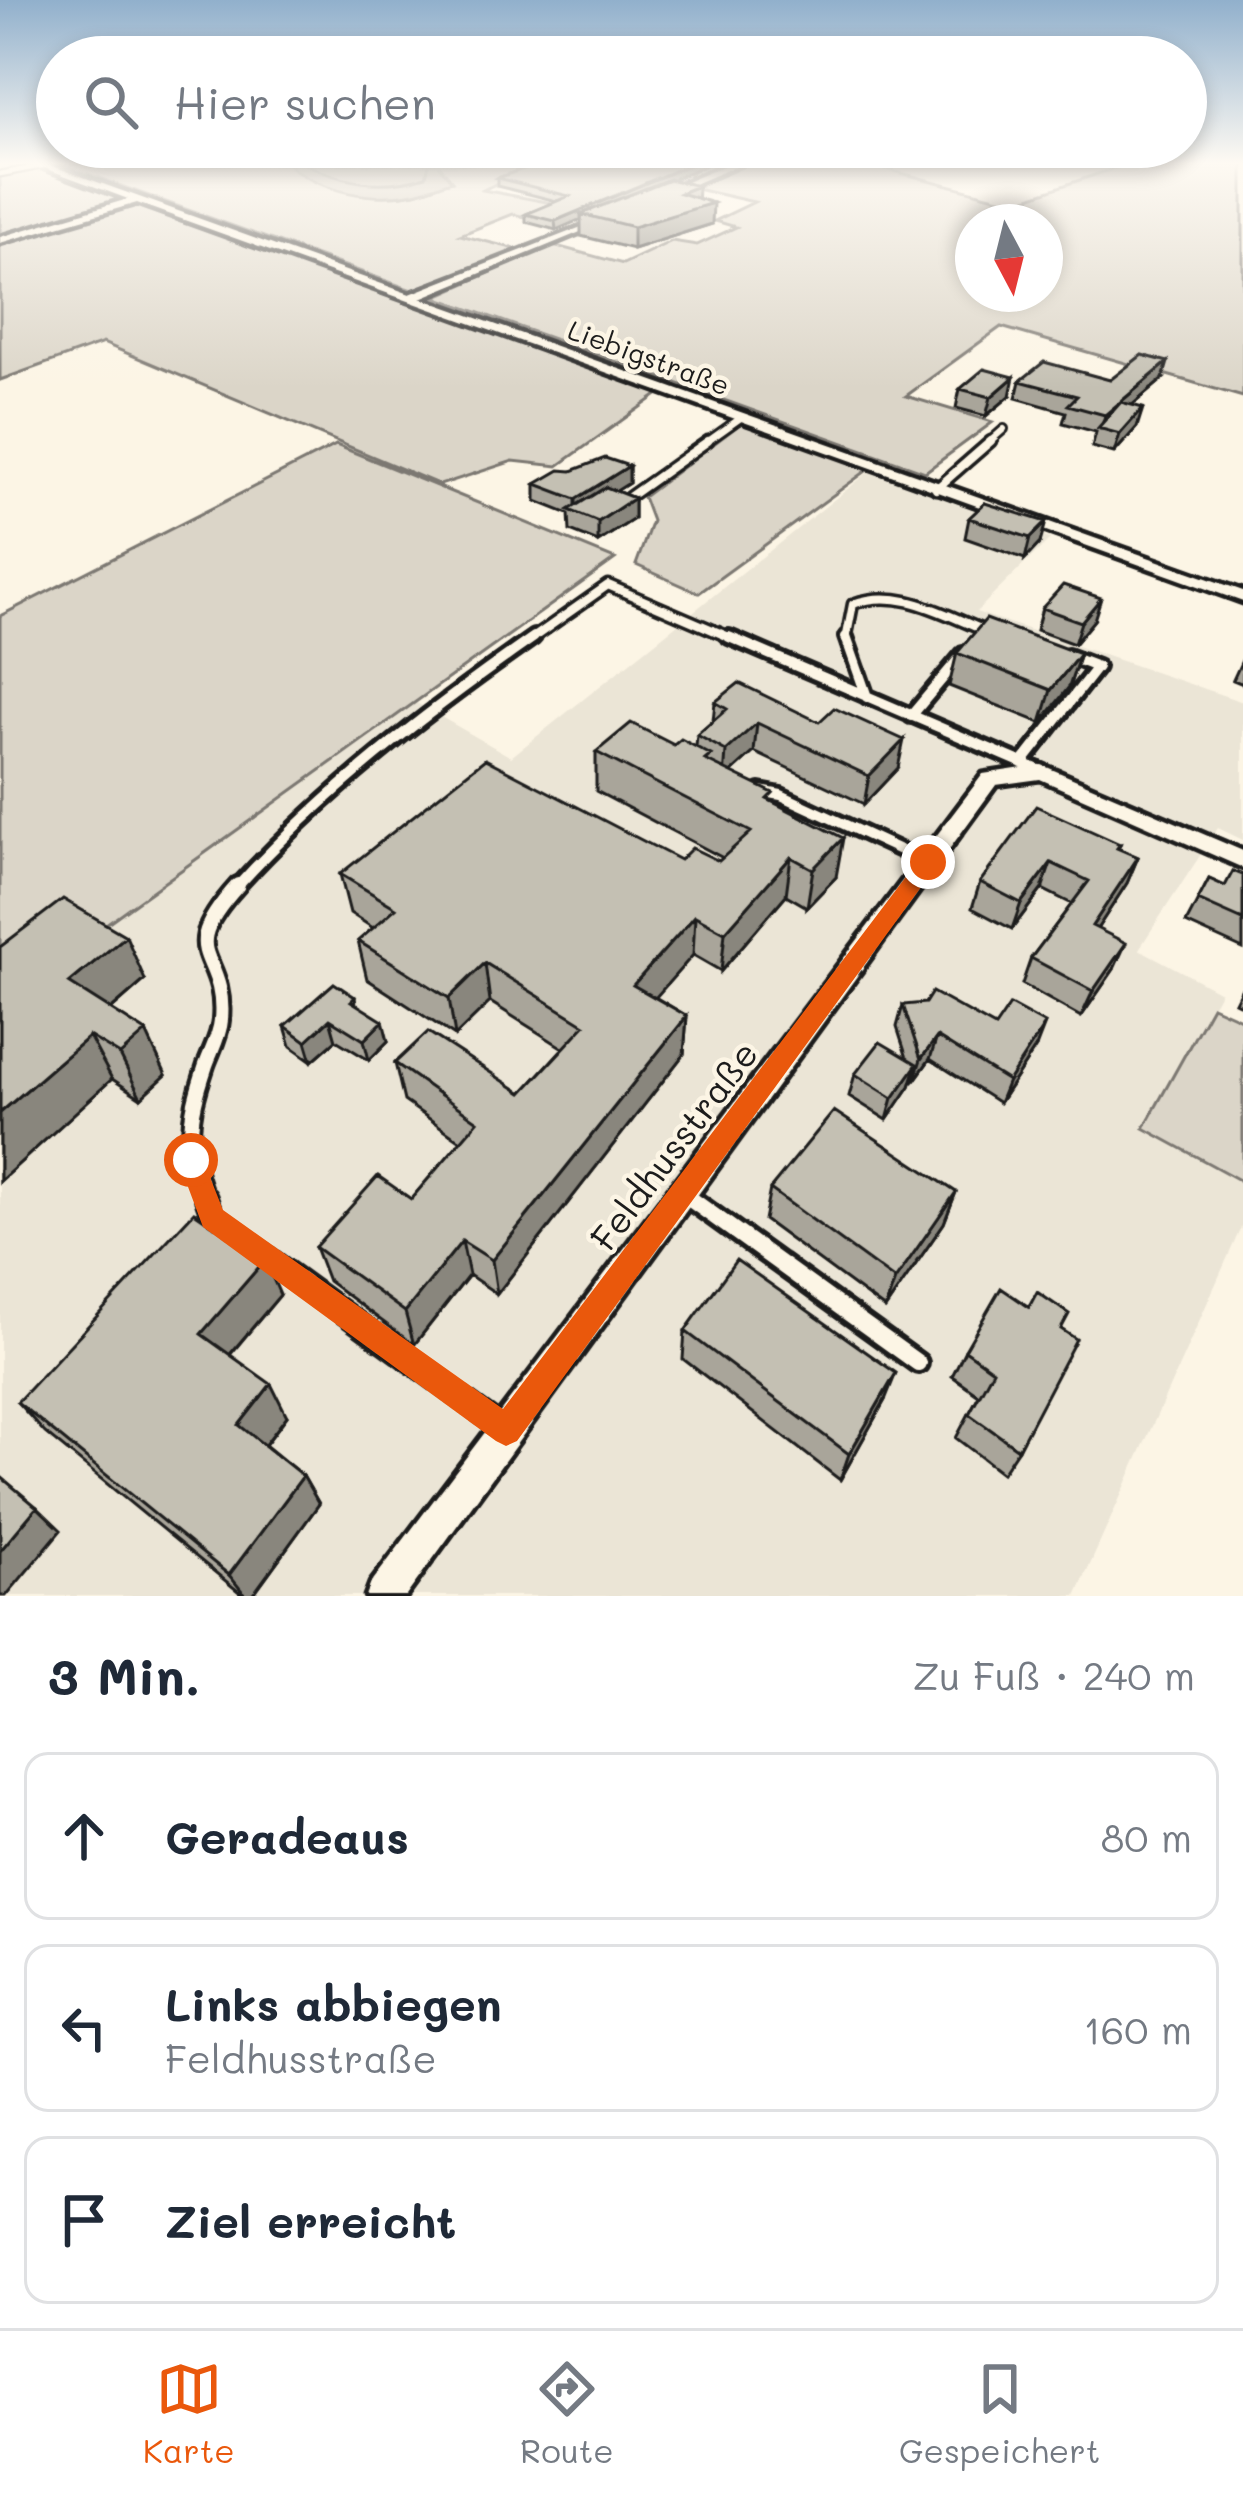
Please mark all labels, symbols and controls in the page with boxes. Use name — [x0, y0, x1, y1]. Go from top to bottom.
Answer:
search box — [36, 36, 1207, 168]
icon: search — [78, 69, 144, 135]
text: Hier suchen — [174, 73, 436, 131]
north arrow — [955, 204, 1063, 312]
street label: Liebigstraße — [563, 312, 735, 402]
route end — [901, 835, 955, 889]
street label: Feldhusstraße — [579, 1031, 767, 1259]
route start — [164, 1133, 218, 1187]
text: 3 Min. — [48, 1641, 200, 1708]
text: Zu Fuß · 240 m — [913, 1649, 1195, 1700]
icon: ahead — [51, 1803, 117, 1869]
text: Geradeaus — [165, 1807, 409, 1865]
text: 80 m — [1101, 1811, 1192, 1862]
text: Links abbiegen — [165, 1974, 502, 2032]
icon: left — [51, 1995, 117, 2061]
text: 160 m — [1083, 2003, 1192, 2054]
text: Feldhusstraße — [165, 2032, 437, 2083]
icon: arrive — [51, 2187, 117, 2253]
text: Ziel erreicht — [165, 2191, 456, 2249]
tab: Karte — [143, 2356, 235, 2471]
tab: Route — [520, 2356, 614, 2471]
tab: Gespeichert — [899, 2356, 1100, 2471]

